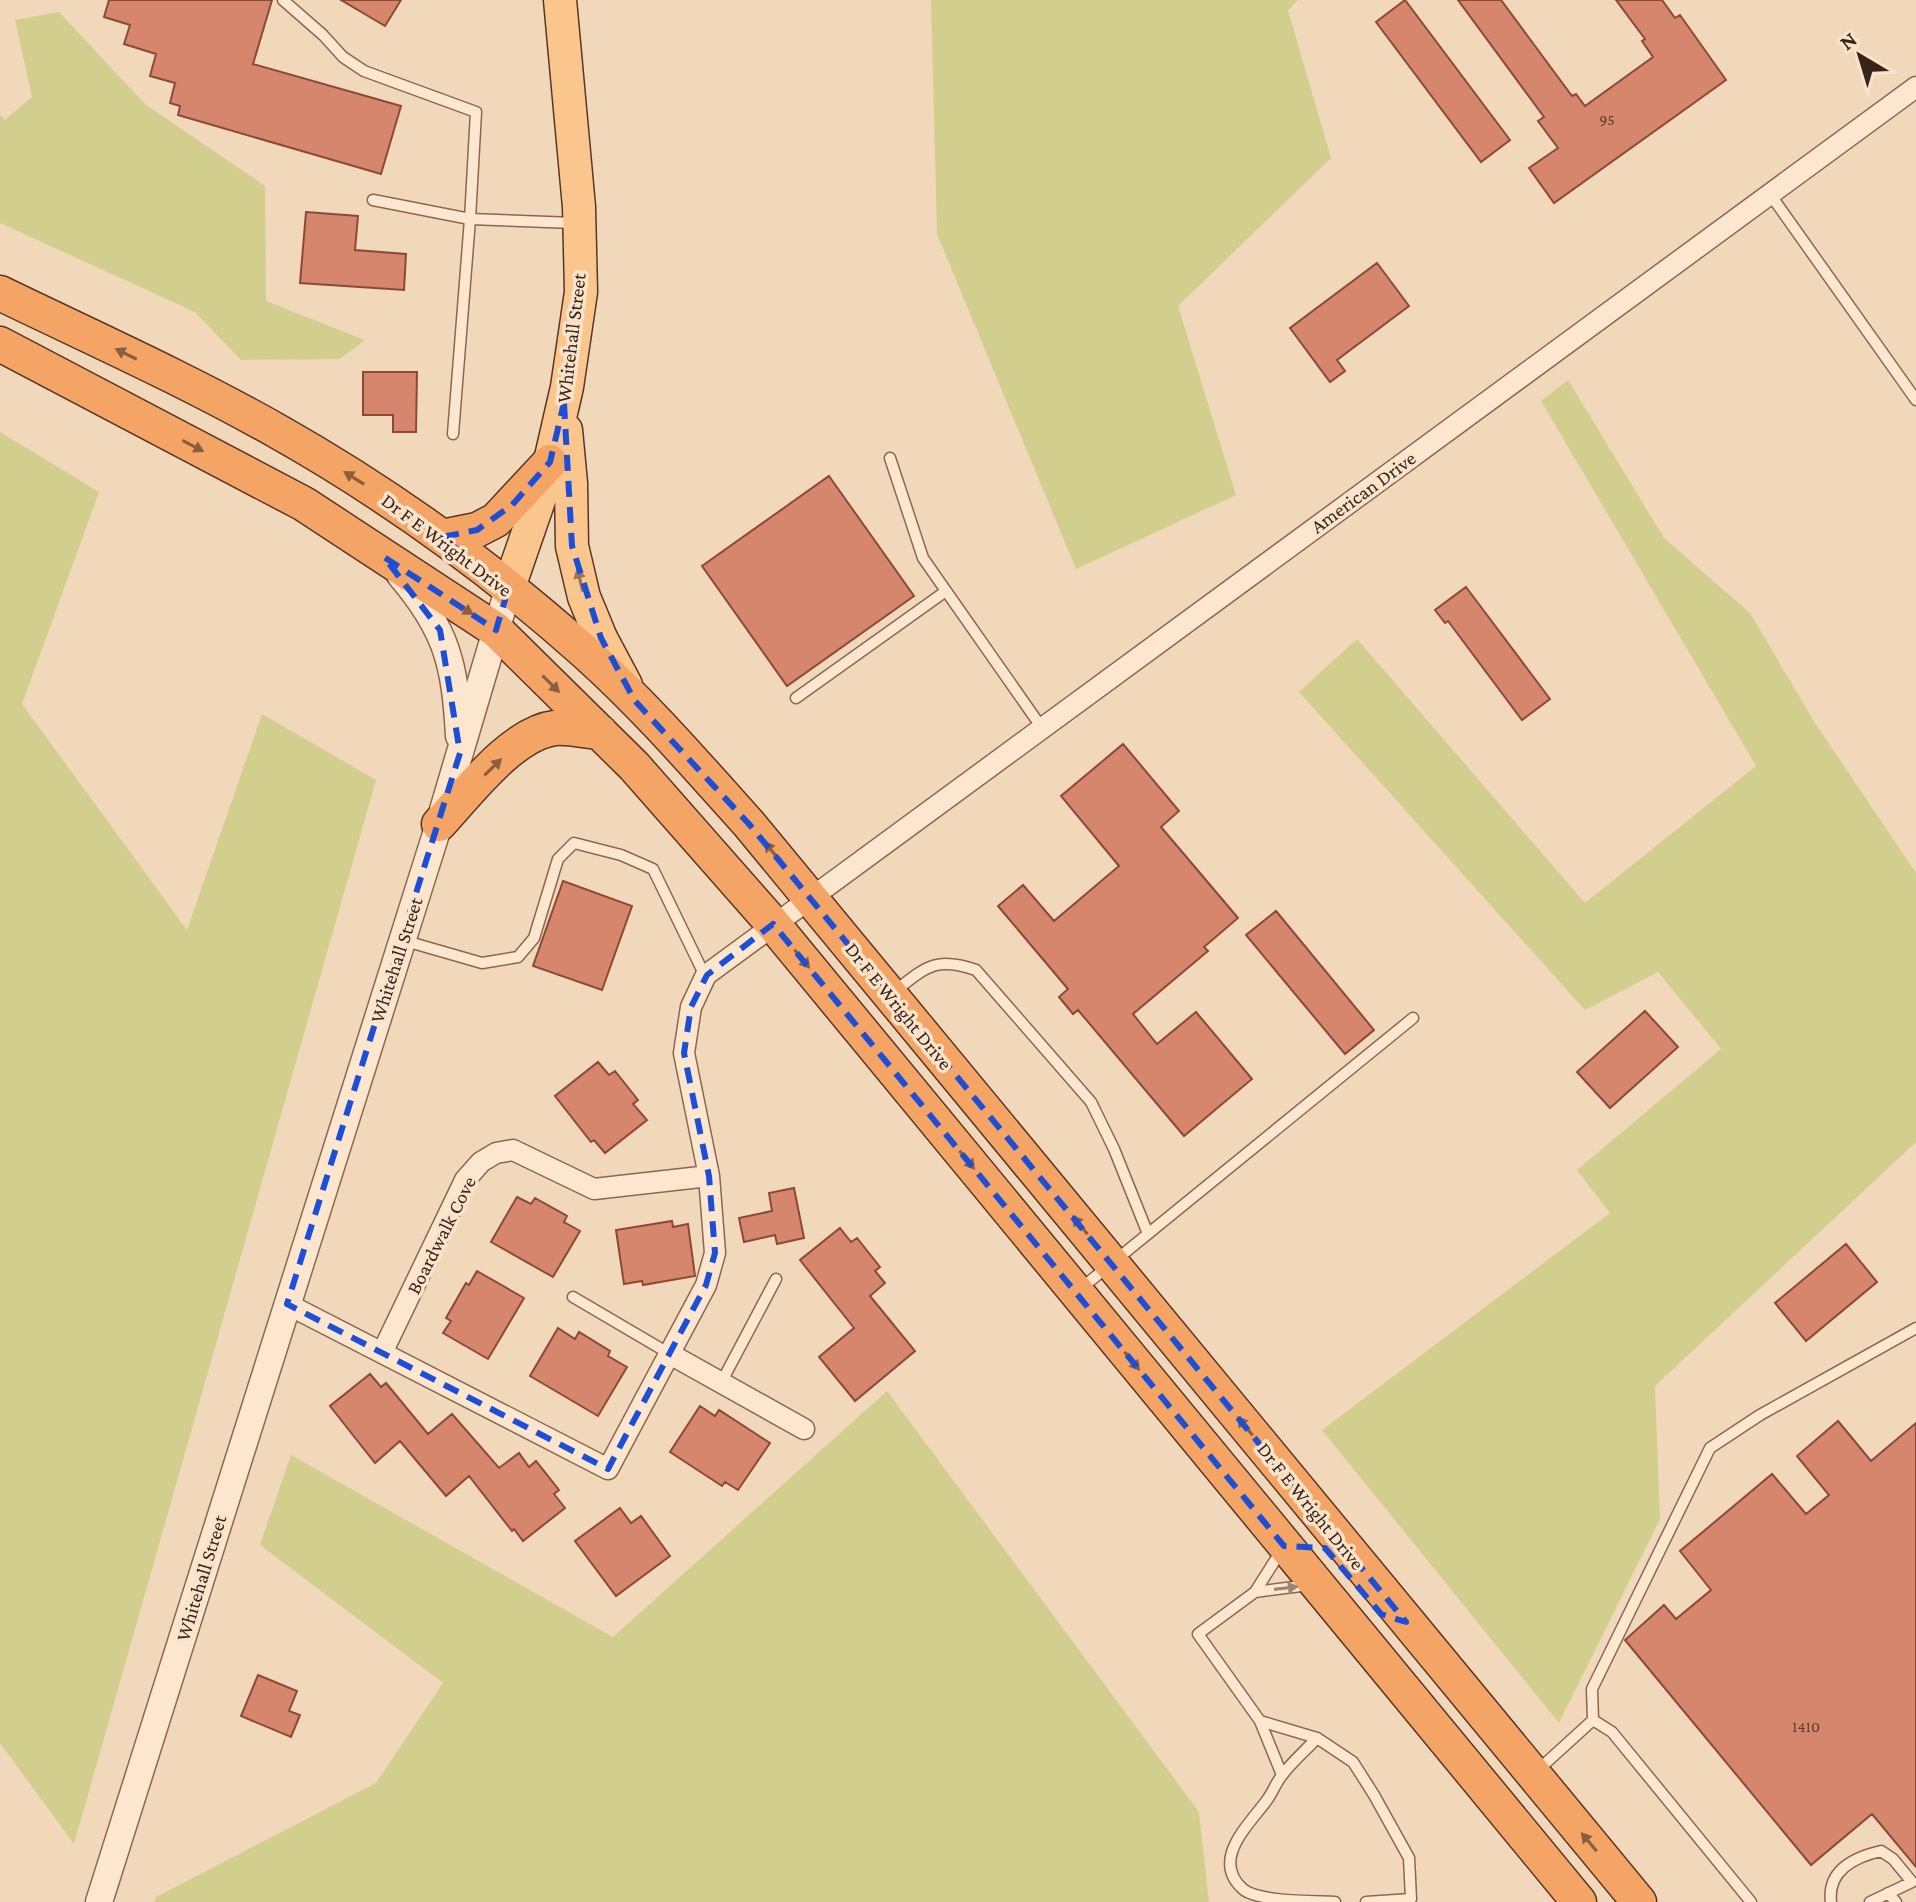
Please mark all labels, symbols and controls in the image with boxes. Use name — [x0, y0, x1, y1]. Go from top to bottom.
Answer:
north arrow — [1820, 16, 1900, 96]
text: N — [1834, 26, 1862, 55]
house number: 95 — [1599, 111, 1615, 128]
street label: Whitehall Street — [552, 271, 590, 404]
one-way arrow — [115, 347, 138, 361]
one-way arrow — [181, 439, 204, 452]
street label: American Drive — [1306, 446, 1420, 537]
one-way arrow — [343, 471, 365, 485]
street label: Dr F E Wright Drive — [377, 489, 517, 602]
one-way arrow — [573, 567, 586, 592]
one-way arrow — [453, 601, 474, 616]
one-way arrow — [541, 675, 560, 693]
one-way arrow — [483, 759, 502, 777]
one-way arrow — [764, 842, 781, 862]
street label: Whitehall Street — [365, 894, 427, 1026]
street label: Dr F E Wright Drive — [840, 938, 957, 1075]
one-way arrow — [793, 949, 810, 969]
one-way arrow — [958, 1150, 975, 1170]
street label: Boardwalk Cove — [402, 1172, 480, 1298]
one-way arrow — [1072, 1215, 1088, 1235]
one-way arrow — [1123, 1351, 1140, 1371]
one-way arrow — [1237, 1416, 1254, 1436]
street label: Dr F E Wright Drive — [1252, 1438, 1369, 1575]
street label: Whitehall Street — [171, 1512, 231, 1644]
one-way arrow — [1274, 1582, 1299, 1595]
house number: 1410 — [1792, 1718, 1820, 1735]
one-way arrow — [1581, 1832, 1598, 1852]

